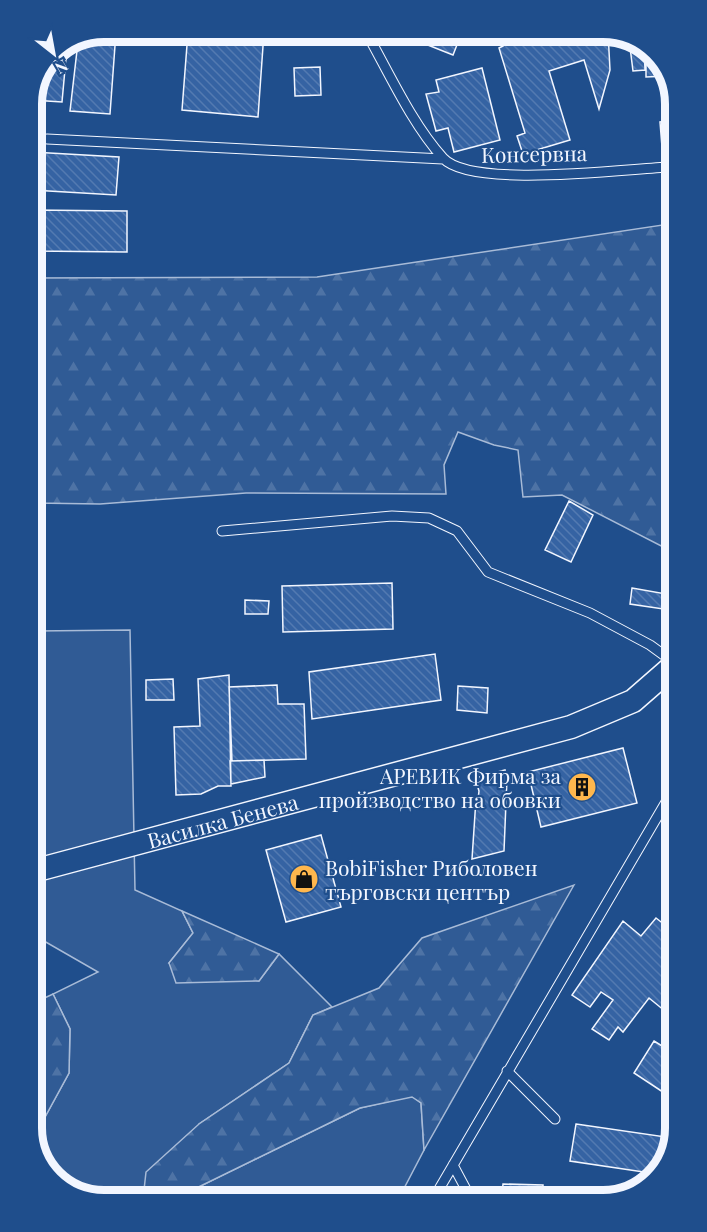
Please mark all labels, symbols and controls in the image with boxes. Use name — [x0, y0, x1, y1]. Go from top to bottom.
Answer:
north arrow — [24, 24, 84, 84]
text: N — [51, 55, 72, 79]
street label: Консервна — [481, 138, 588, 168]
place label: АРЕВИК Фирма за пройзводство на обовки — [319, 761, 562, 813]
building icon: АРЕВИК Фирма за пройзводство на обовки — [566, 771, 598, 803]
street label: Василка Бенева — [144, 787, 301, 854]
place label: BobiFisher Риболовен търговски център — [325, 853, 538, 905]
shop icon: BobiFisher Риболовен търговски център — [288, 863, 320, 895]

